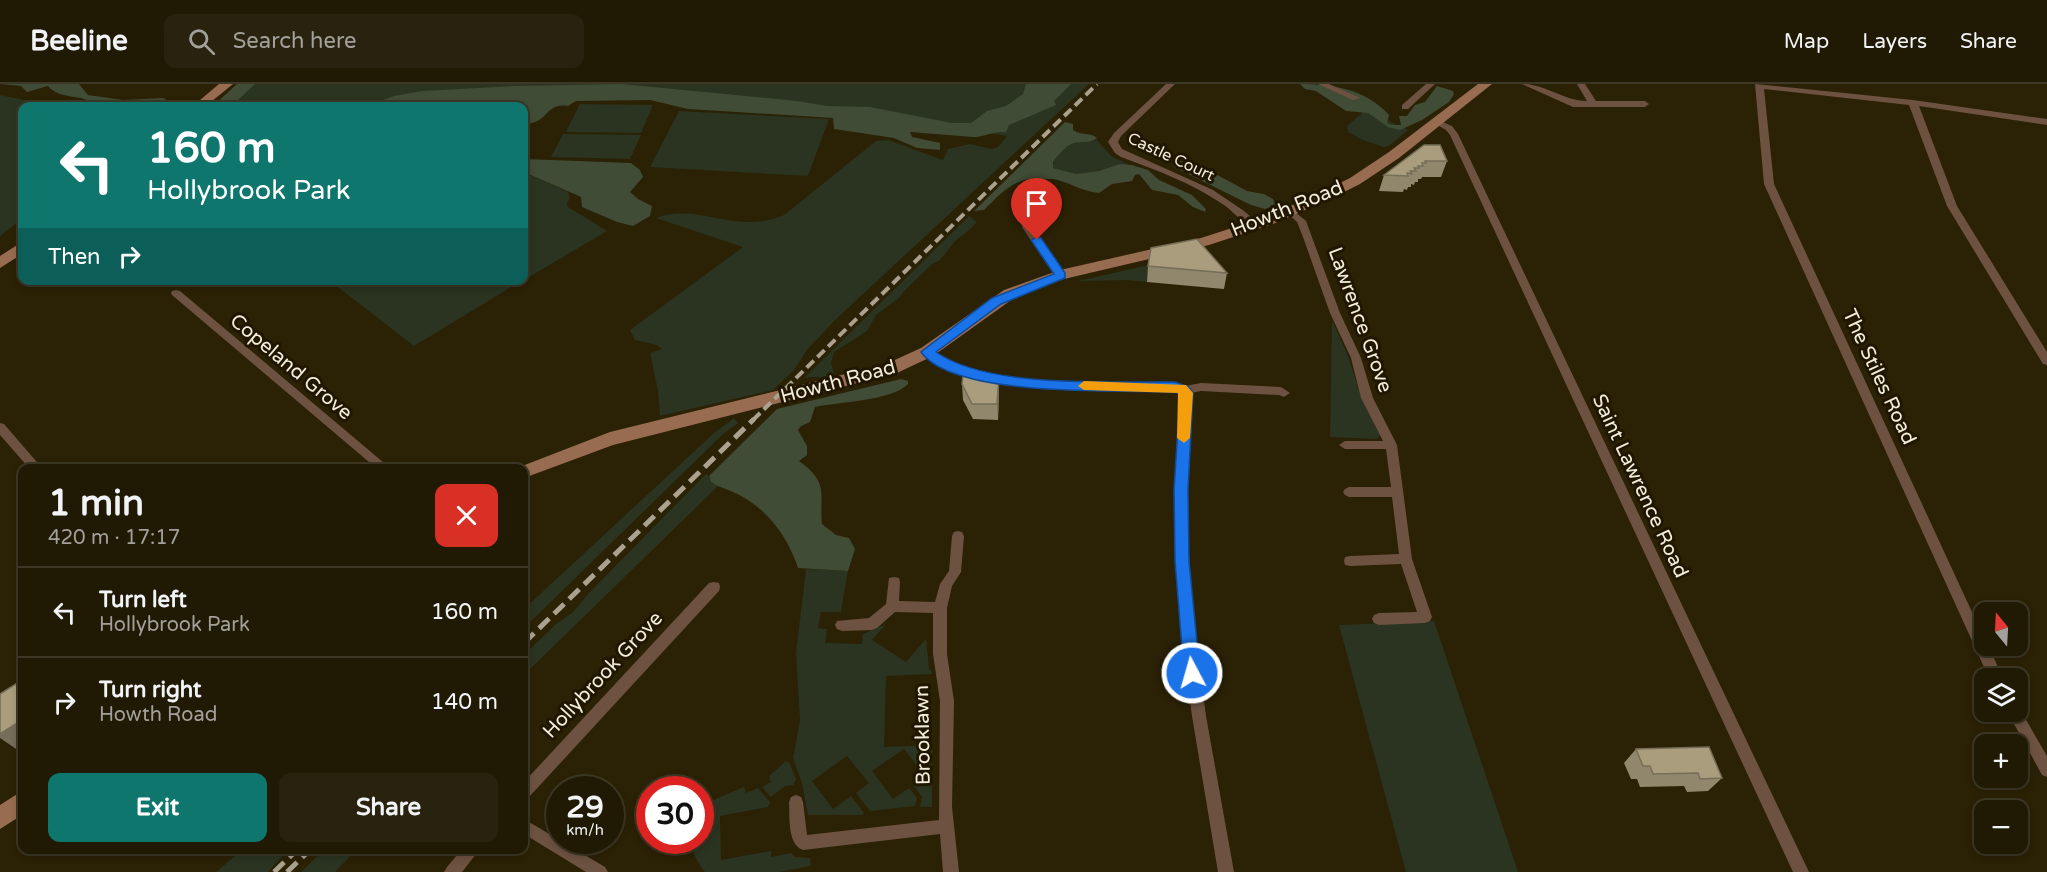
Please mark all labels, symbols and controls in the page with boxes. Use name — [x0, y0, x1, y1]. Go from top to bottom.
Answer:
search box — [164, 14, 584, 68]
text: Beeline — [30, 24, 128, 58]
icon: search — [185, 25, 218, 58]
text: Search here — [233, 28, 357, 54]
text: Map — [1784, 29, 1829, 54]
text: Layers — [1862, 29, 1927, 54]
text: Share — [1960, 29, 2017, 54]
text: 160 m — [147, 123, 276, 174]
icon: left — [48, 126, 126, 204]
street label: Castle Court — [1124, 128, 1218, 186]
text: Hollybrook Park — [147, 174, 351, 207]
street label: Howth Road — [1228, 176, 1346, 242]
pin — [1011, 178, 1062, 240]
icon: arrive — [1020, 187, 1053, 220]
icon: right — [113, 240, 146, 273]
text: Then — [48, 244, 101, 270]
street label: Lawrence Grove — [1323, 244, 1397, 396]
street label: The Stiles Road — [1837, 305, 1921, 449]
street label: Copeland Grove — [225, 309, 357, 425]
street label: Howth Road — [778, 355, 898, 409]
street label: Saint Lawrence Road — [1587, 390, 1693, 582]
text: 1 min — [48, 482, 144, 525]
button: close — [435, 484, 498, 547]
text: 420 m · 17:17 — [48, 526, 180, 550]
text: Turn left — [99, 587, 187, 613]
icon: left — [48, 596, 81, 629]
text: 160 m — [431, 599, 498, 625]
north arrow — [1974, 602, 2028, 656]
map controls — [1974, 602, 2028, 854]
street label: Hollybrook Grove — [538, 607, 668, 743]
text: Hollybrook Park — [99, 613, 250, 637]
position arrow — [1160, 641, 1224, 705]
button: layers — [1974, 668, 2028, 722]
text: Turn right — [99, 677, 201, 703]
street label: Brooklawn — [910, 685, 936, 785]
icon: right — [48, 686, 81, 719]
text: 140 m — [431, 689, 498, 715]
text: Howth Road — [99, 703, 217, 727]
button: + — [1974, 734, 2028, 788]
button: Exit — [48, 773, 267, 842]
button: Share — [279, 773, 498, 842]
speed limit sign: 30 — [636, 776, 714, 854]
text: 29 — [566, 789, 604, 826]
button: − — [1974, 800, 2028, 854]
text: km/h — [566, 821, 604, 839]

